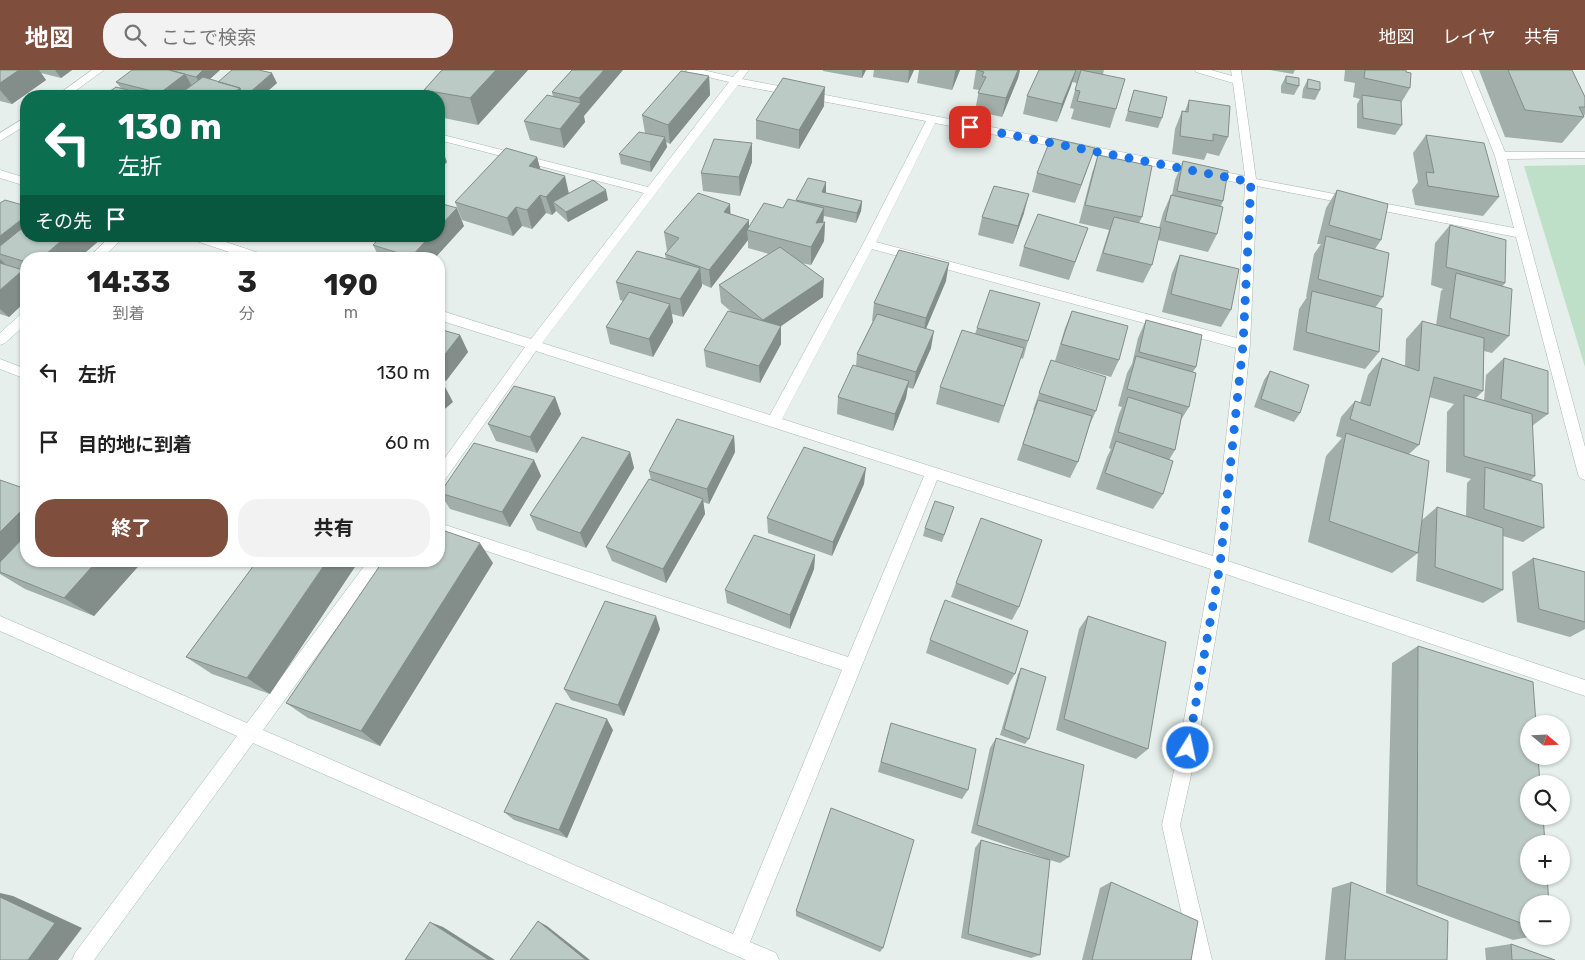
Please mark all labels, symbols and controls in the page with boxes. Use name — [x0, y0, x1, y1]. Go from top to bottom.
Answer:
search box — [103, 13, 453, 58]
icon: search — [121, 21, 149, 49]
text: 地図 — [25, 24, 73, 52]
text: ここで検索 — [161, 26, 256, 49]
text: 地図 — [1379, 26, 1415, 48]
text: レイヤ — [1443, 26, 1496, 48]
text: 共有 — [1524, 26, 1560, 48]
text: 130 m — [118, 106, 222, 148]
pin — [949, 106, 991, 148]
icon: left — [35, 110, 100, 175]
icon: arrive — [956, 113, 984, 141]
text: 左折 — [118, 153, 162, 180]
icon: arrive — [102, 205, 130, 233]
text: その先 — [35, 210, 92, 233]
text: 14:33 — [87, 264, 170, 300]
text: 3 — [237, 264, 257, 300]
text: 190 — [324, 267, 378, 303]
text: m — [344, 303, 358, 322]
text: 到着 — [113, 304, 145, 323]
text: 分 — [239, 304, 255, 323]
icon: left — [35, 358, 63, 386]
text: 130 m — [377, 361, 430, 384]
text: 左折 — [78, 363, 116, 386]
icon: arrive — [35, 428, 63, 456]
text: 60 m — [385, 431, 430, 454]
text: 目的地に到着 — [78, 433, 192, 456]
button: 終了 — [35, 499, 228, 557]
button: 共有 — [238, 499, 430, 557]
north arrow — [1520, 715, 1570, 765]
map controls — [1520, 715, 1570, 945]
position arrow — [1161, 721, 1213, 773]
button: search — [1520, 775, 1570, 825]
button: + — [1520, 835, 1570, 885]
button: − — [1520, 895, 1570, 945]

